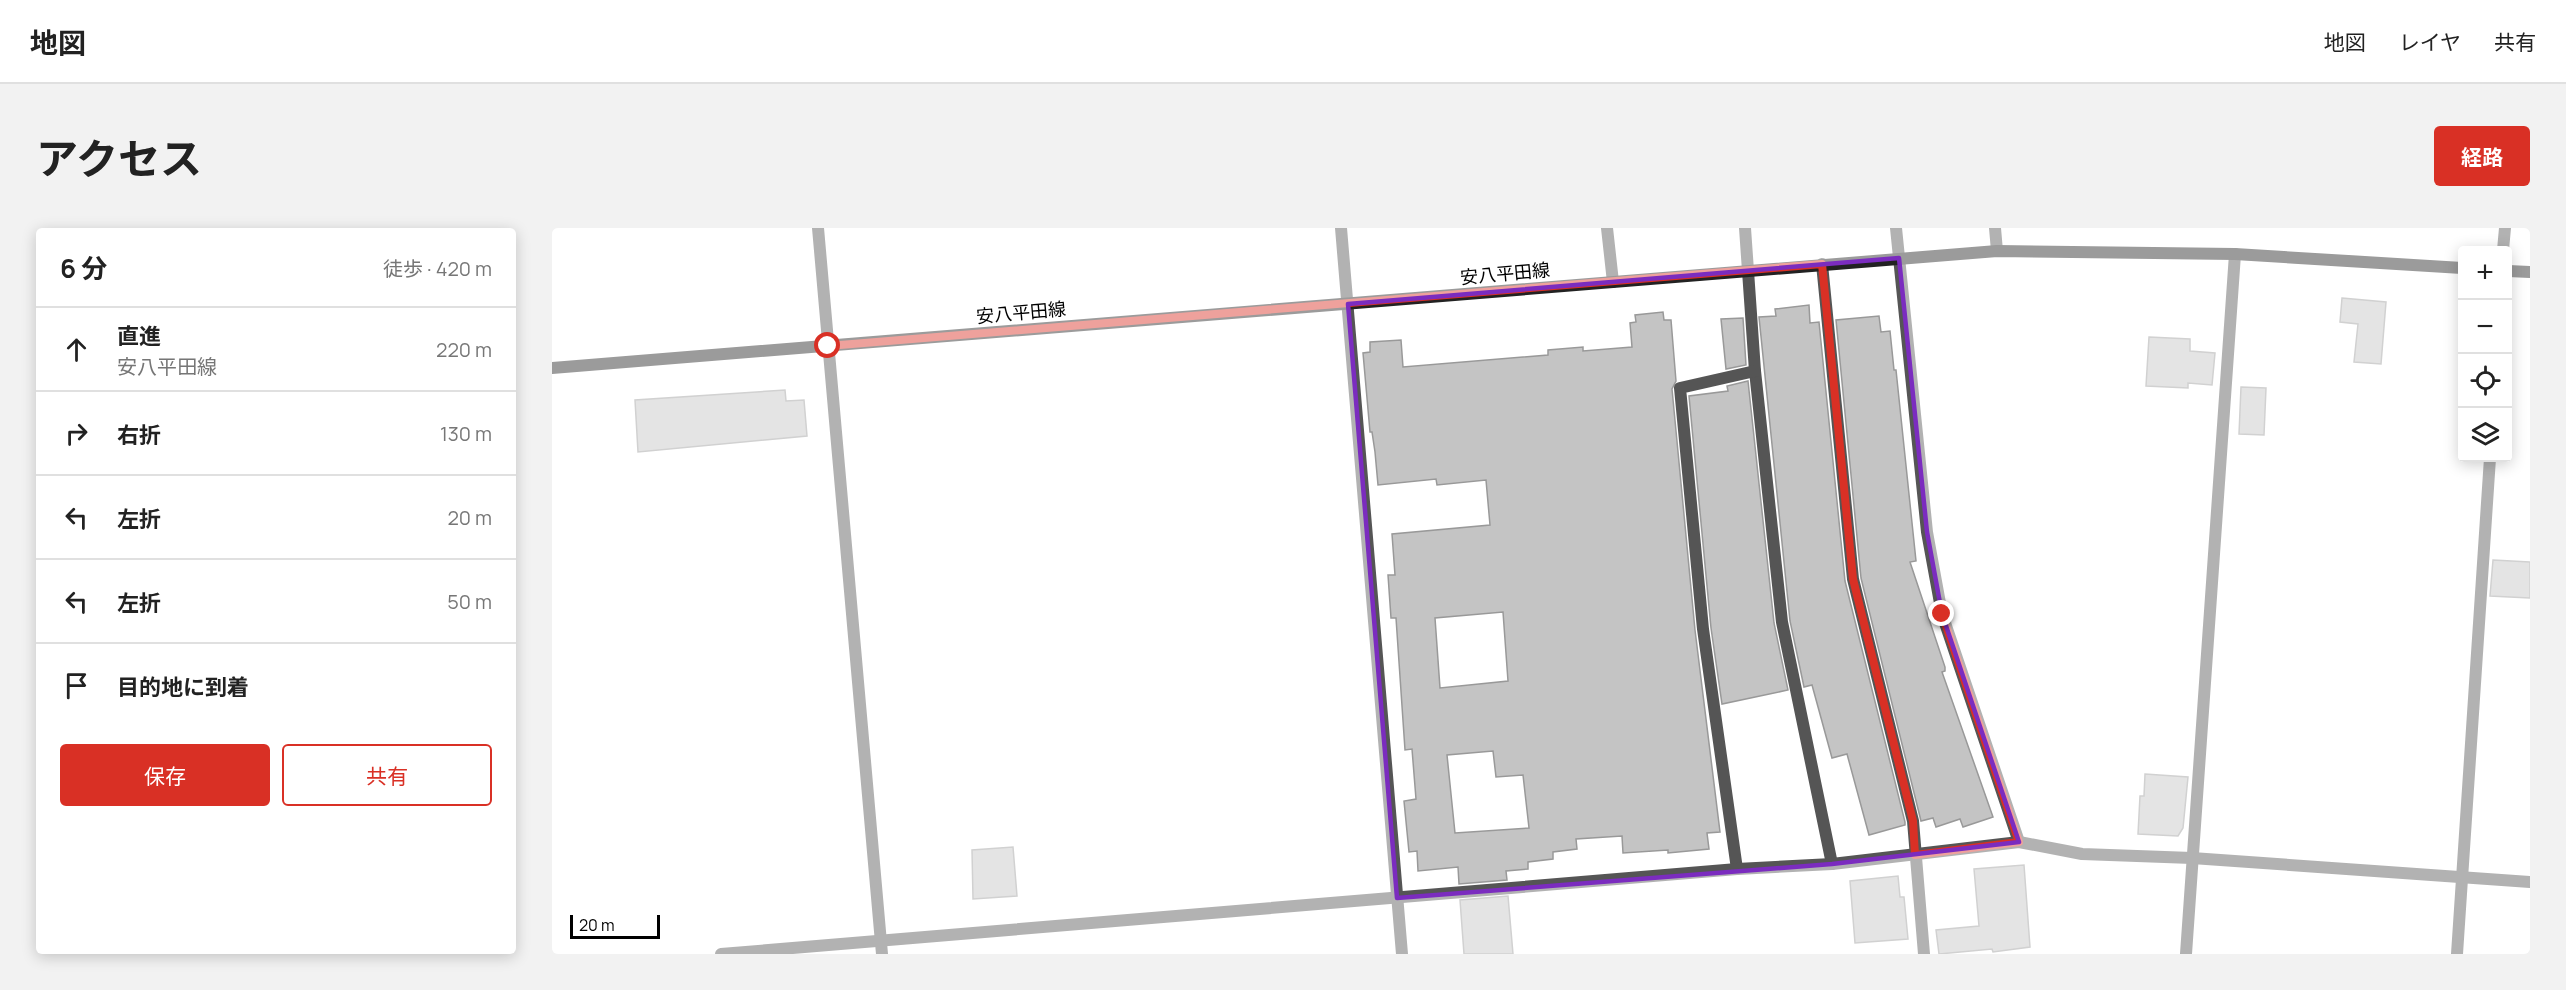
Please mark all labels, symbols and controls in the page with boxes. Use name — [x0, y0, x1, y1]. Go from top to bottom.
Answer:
text: 地図 — [30, 23, 86, 61]
text: 地図 — [2324, 28, 2366, 56]
text: レイヤ — [2399, 28, 2461, 56]
text: 共有 — [2494, 28, 2536, 56]
button: 経路 — [2434, 126, 2530, 186]
text: アクセス — [36, 129, 202, 187]
map controls — [2458, 246, 2512, 462]
button: + — [2458, 246, 2512, 300]
text: 6 分 — [60, 250, 107, 286]
text: 徒歩 · 420 m — [383, 255, 492, 282]
street label: 安八平田線 — [1459, 257, 1551, 289]
street label: 安八平田線 — [975, 296, 1067, 328]
button: − — [2458, 300, 2512, 354]
text: 直進 — [117, 321, 161, 351]
route start — [814, 332, 840, 358]
icon: ahead — [60, 333, 93, 366]
text: 220 m — [436, 336, 492, 363]
text: 安八平田線 — [117, 353, 217, 380]
button: locate — [2458, 354, 2512, 408]
button: layers — [2458, 408, 2512, 462]
icon: right — [60, 417, 93, 450]
text: 右折 — [117, 420, 161, 450]
text: 130 m — [440, 420, 492, 447]
icon: left — [60, 501, 93, 534]
text: 左折 — [117, 504, 161, 534]
text: 20 m — [447, 504, 492, 531]
icon: left — [60, 585, 93, 618]
text: 左折 — [117, 588, 161, 618]
text: 50 m — [447, 588, 492, 615]
route end — [1928, 600, 1954, 626]
icon: arrive — [60, 669, 93, 702]
text: 目的地に到着 — [117, 672, 249, 702]
button: 保存 — [60, 744, 270, 806]
button: 共有 — [282, 744, 492, 806]
scale bar — [570, 912, 660, 940]
text: 20 m — [579, 914, 615, 936]

